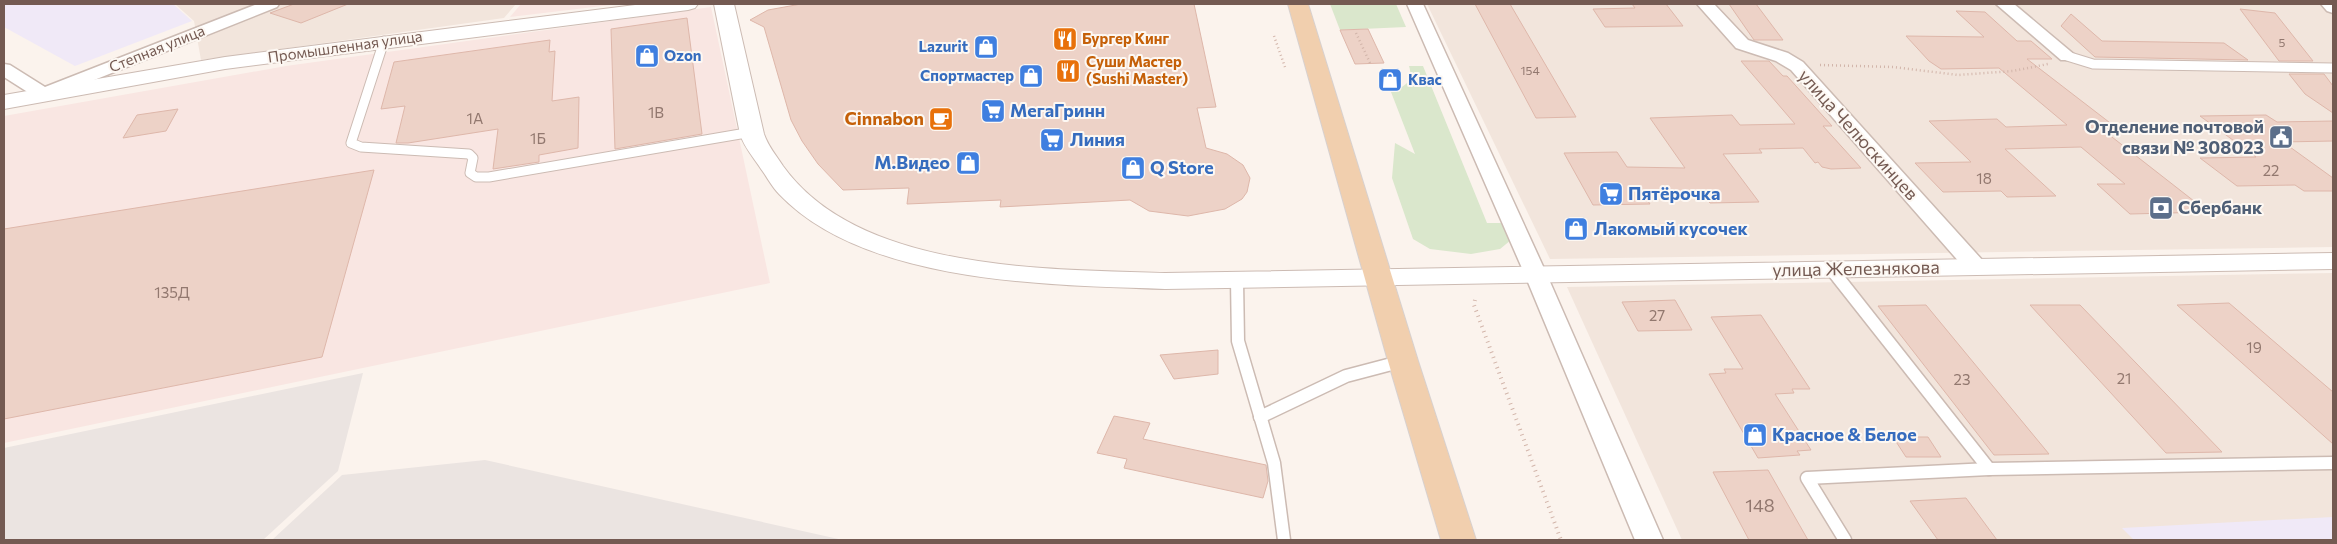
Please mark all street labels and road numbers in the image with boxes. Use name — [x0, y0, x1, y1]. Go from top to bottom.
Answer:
street label: Степная улица — [106, 21, 207, 75]
street label: Промышленная улица — [266, 26, 423, 66]
street label: улица Челюскинцев — [1794, 65, 1923, 204]
street label: улица Железнякова — [1772, 256, 1940, 280]

